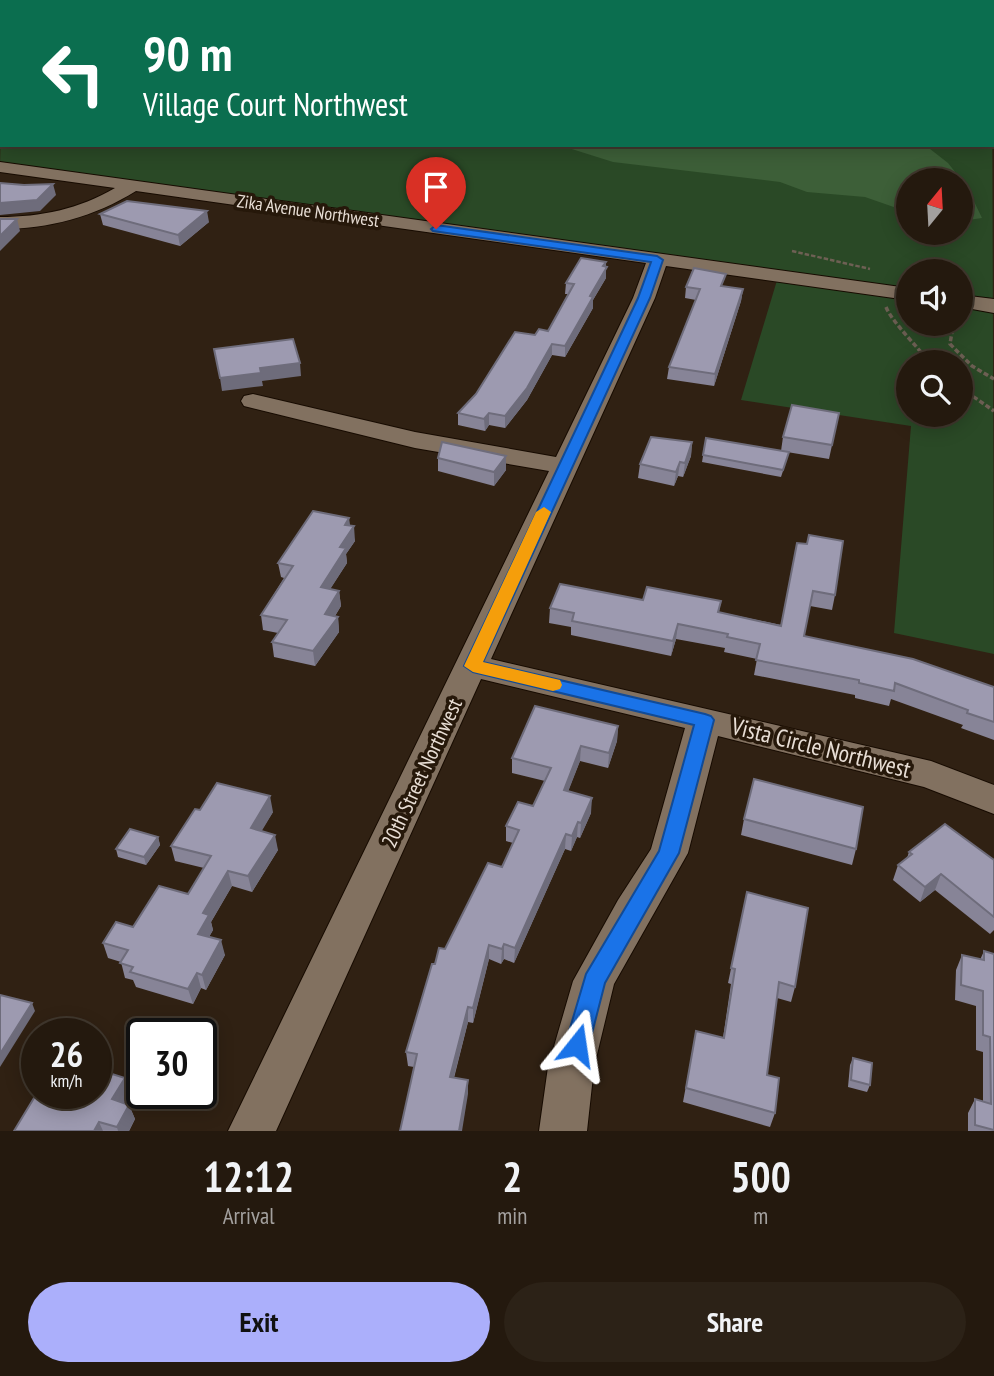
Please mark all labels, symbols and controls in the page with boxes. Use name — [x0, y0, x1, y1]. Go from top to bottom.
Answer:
text: 90 m — [143, 21, 232, 85]
icon: left — [28, 28, 119, 119]
text: Village Court Northwest — [143, 83, 408, 125]
pin — [406, 157, 466, 229]
icon: arrive — [417, 168, 455, 206]
north arrow — [896, 168, 973, 245]
map controls — [896, 168, 973, 427]
street label: Zika Avenue Northwest — [236, 189, 381, 232]
button: sound — [896, 259, 973, 336]
button: search — [896, 350, 973, 427]
street label: 20th Street Northwest — [375, 694, 468, 852]
street label: Vista Circle Northwest — [727, 710, 914, 785]
position arrow — [540, 1008, 614, 1082]
speed limit sign: 30 — [126, 1018, 217, 1109]
text: 26 — [50, 1031, 83, 1077]
text: km/h — [51, 1069, 82, 1092]
text: 12:12 — [203, 1149, 294, 1204]
text: 2 — [502, 1149, 522, 1204]
text: 500 — [731, 1149, 791, 1204]
text: Arrival — [223, 1201, 275, 1230]
text: min — [497, 1201, 527, 1230]
text: m — [753, 1201, 768, 1230]
button: Exit — [28, 1282, 490, 1362]
button: Share — [504, 1282, 966, 1362]

